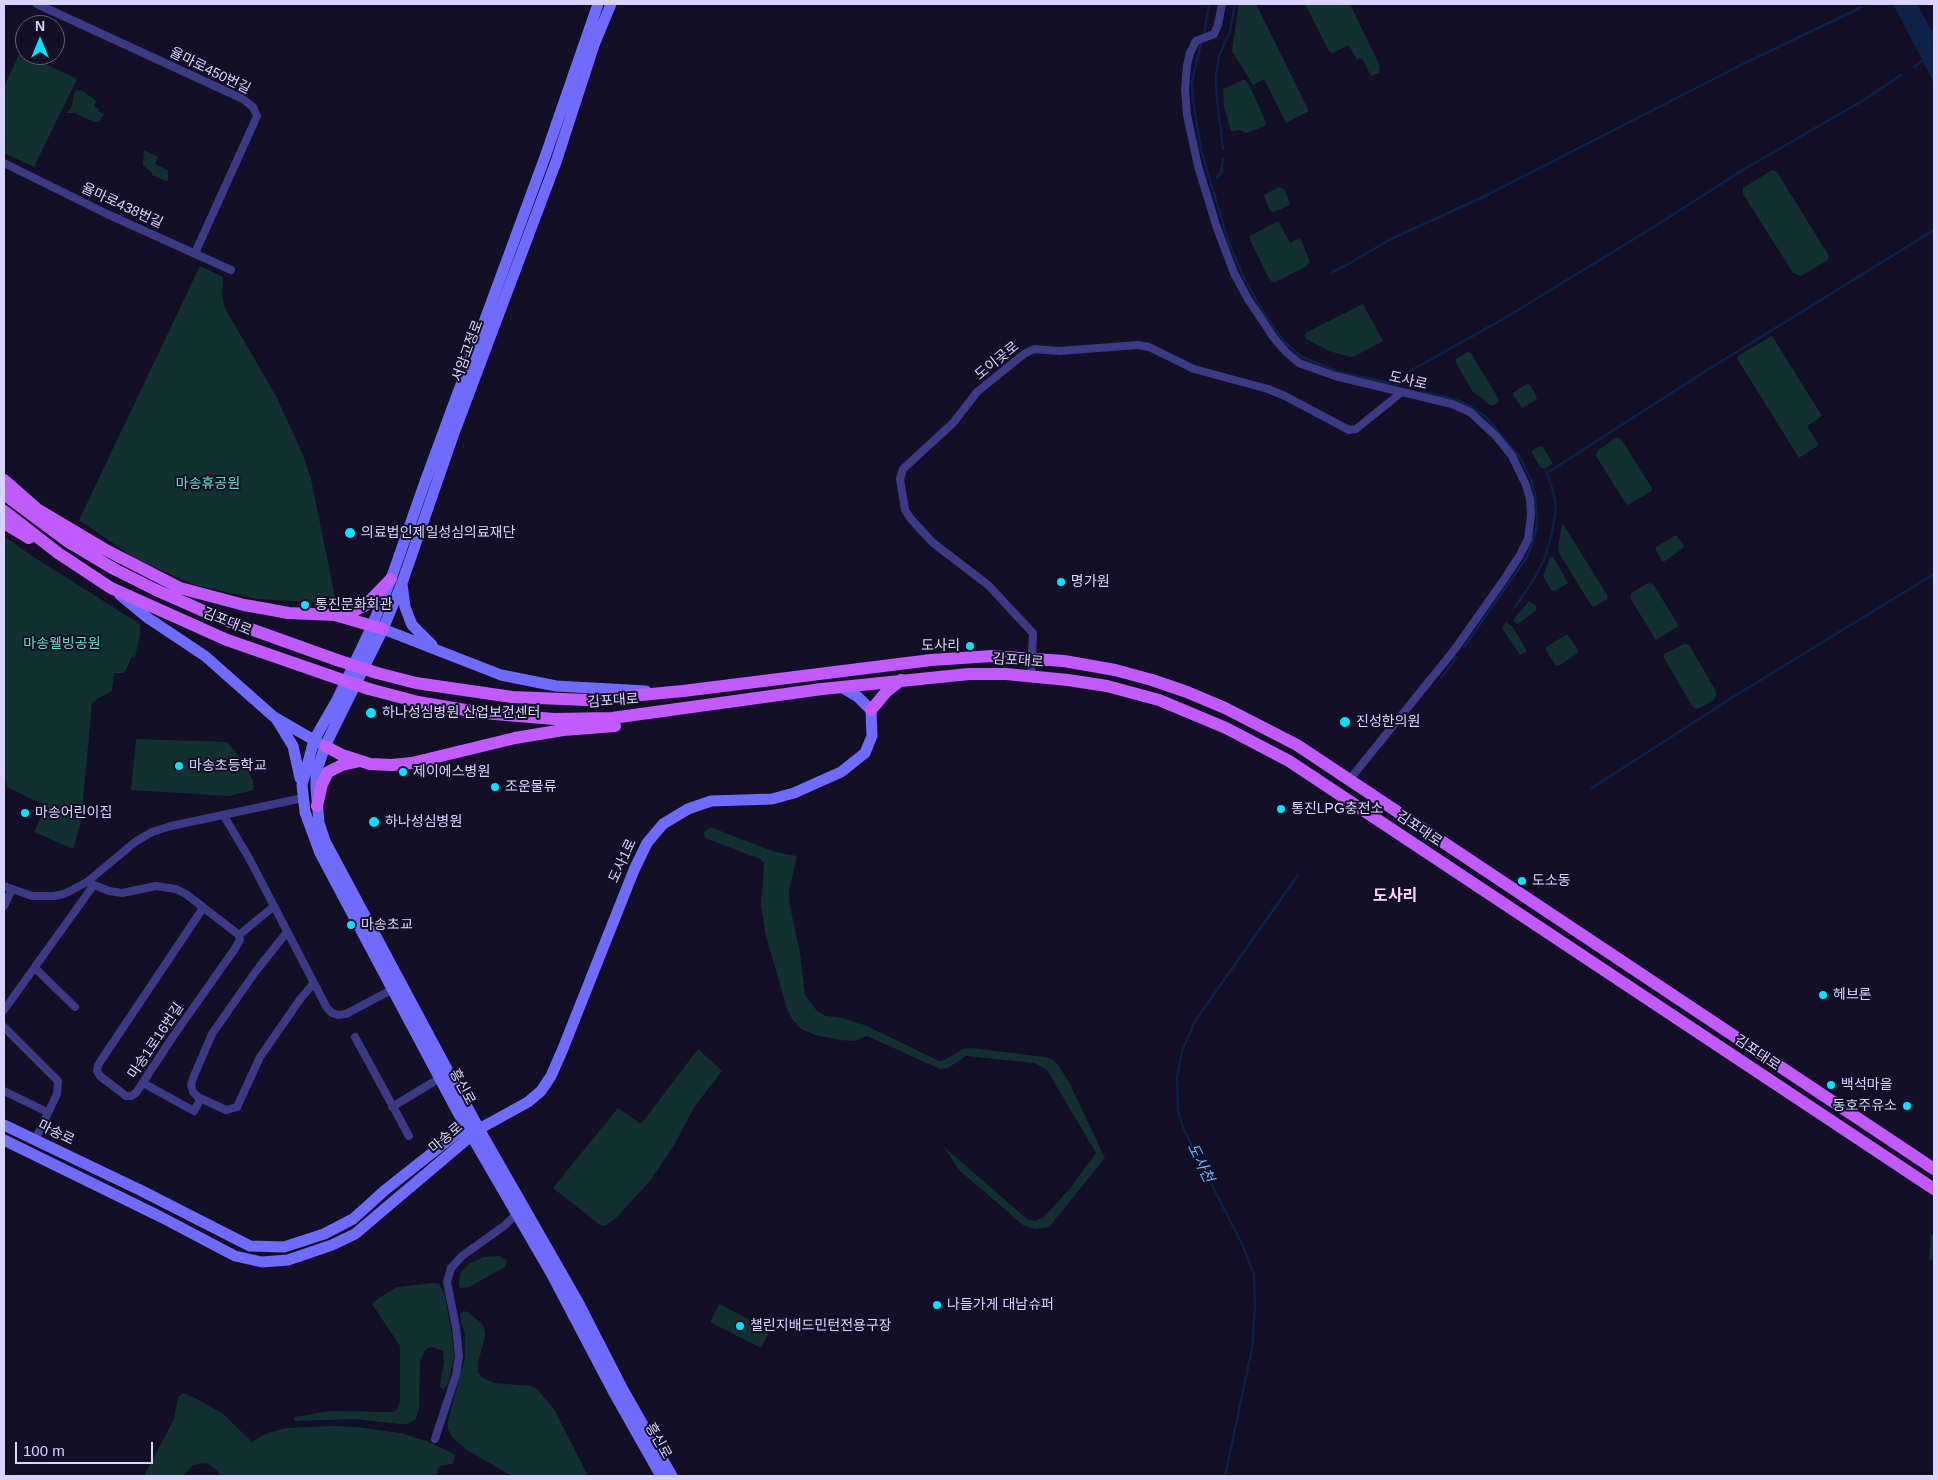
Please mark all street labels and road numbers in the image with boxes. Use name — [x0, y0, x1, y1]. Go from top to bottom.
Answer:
street label: 율마로450번길 — [167, 44, 253, 98]
street label: 율마로438번길 — [79, 180, 165, 232]
street label: 서암고정로 — [449, 318, 487, 384]
street label: 도이곶로 — [972, 338, 1022, 384]
street label: 도사로 — [1387, 368, 1429, 394]
street label: 김포대로 — [200, 605, 254, 639]
street label: 김포대로 — [992, 651, 1044, 671]
street label: 김포대로 — [587, 691, 639, 711]
street label: 김포대로 — [1393, 808, 1445, 850]
street label: 도사1로 — [606, 836, 640, 886]
street label: 마송1로16번길 — [124, 1000, 188, 1082]
street label: 김포대로 — [1731, 1032, 1783, 1074]
street label: 흥신로 — [446, 1066, 478, 1108]
street label: 마송로 — [35, 1117, 77, 1149]
street label: 마송로 — [426, 1119, 466, 1157]
street label: 흥신로 — [641, 1420, 675, 1462]

